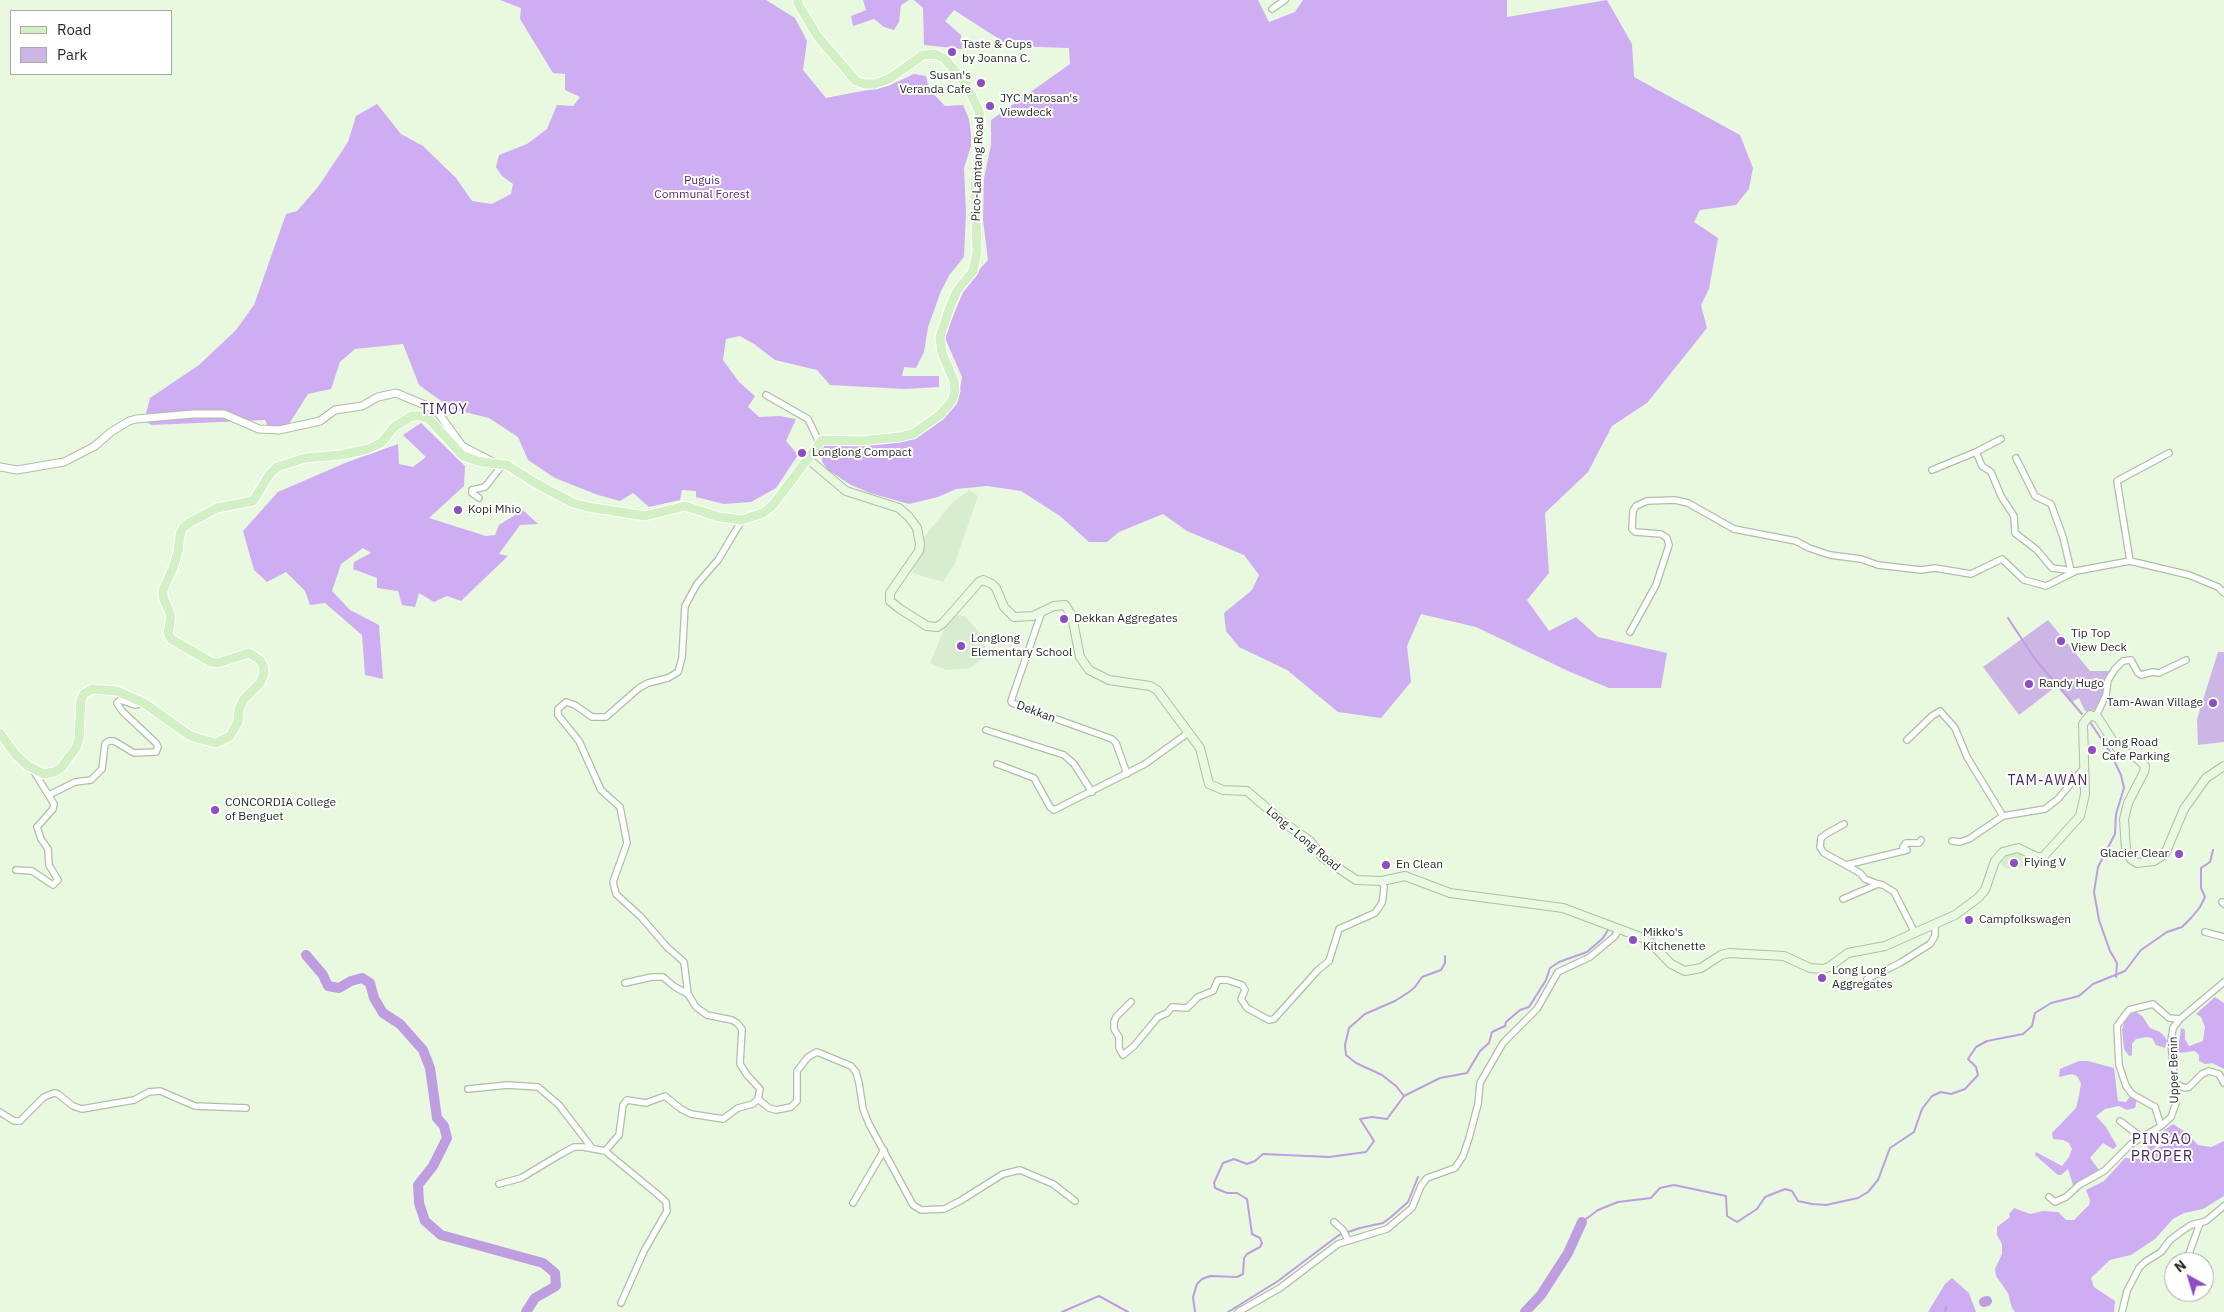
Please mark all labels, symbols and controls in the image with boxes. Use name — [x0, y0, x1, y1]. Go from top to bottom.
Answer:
legend — [10, 10, 172, 75]
text: Road — [57, 20, 92, 39]
place label: Taste & Cups by Joanna C. — [962, 38, 1032, 66]
text: Park — [57, 45, 87, 64]
marker: Taste & Cups by Joanna C. — [946, 46, 958, 58]
place label: Susan's Veranda Cafe — [899, 69, 971, 97]
marker: Susan's Veranda Cafe — [975, 77, 987, 89]
place label: JYC Marosan's Viewdeck — [1000, 92, 1078, 120]
marker: JYC Marosan's Viewdeck — [984, 100, 996, 112]
street label: Pico-Lamtang Road — [969, 116, 987, 222]
park label: Puguis Communal Forest — [654, 174, 750, 202]
district label: TIMOY — [420, 402, 468, 418]
place label: Longlong Compact — [812, 446, 912, 460]
marker: Longlong Compact — [796, 447, 808, 459]
place label: Kopi Mhio — [468, 503, 521, 517]
marker: Kopi Mhio — [452, 504, 464, 516]
place label: Dekkan Aggregates — [1074, 612, 1178, 626]
marker: Dekkan Aggregates — [1058, 613, 1070, 625]
place label: Tip Top View Deck — [2071, 627, 2127, 655]
place label: Longlong Elementary School — [971, 632, 1072, 660]
marker: Tip Top View Deck — [2055, 635, 2067, 647]
marker: Longlong Elementary School — [955, 640, 967, 652]
place label: Randy Hugo — [2039, 677, 2104, 691]
marker: Randy Hugo — [2023, 678, 2035, 690]
place label: Tam-Awan Village — [2107, 696, 2203, 710]
marker: Tam-Awan Village — [2207, 697, 2219, 709]
street label: Dekkan — [1015, 698, 1057, 726]
place label: Long Road Cafe Parking — [2102, 736, 2170, 764]
marker: Long Road Cafe Parking — [2086, 744, 2098, 756]
district label: TAM-AWAN — [2007, 773, 2089, 789]
place label: CONCORDIA College of Benguet — [225, 796, 336, 824]
marker: CONCORDIA College of Benguet — [209, 804, 221, 816]
street label: Long - Long Road — [1263, 804, 1343, 874]
place label: Glacier Clear — [2100, 847, 2169, 861]
marker: Glacier Clear — [2173, 848, 2185, 860]
place label: Flying V — [2024, 856, 2066, 870]
marker: Flying V — [2008, 857, 2020, 869]
place label: En Clean — [1396, 858, 1443, 872]
marker: En Clean — [1380, 859, 1392, 871]
place label: Campfolkswagen — [1979, 913, 2071, 927]
marker: Campfolkswagen — [1963, 914, 1975, 926]
place label: Mikko's Kitchenette — [1643, 926, 1705, 954]
marker: Mikko's Kitchenette — [1627, 934, 1639, 946]
place label: Long Long Aggregates — [1832, 964, 1893, 992]
marker: Long Long Aggregates — [1816, 972, 1828, 984]
street label: Upper Benin — [2166, 1036, 2182, 1104]
district label: PINSAO PROPER — [2130, 1131, 2194, 1166]
north arrow — [2164, 1252, 2214, 1302]
text: N — [2171, 1256, 2190, 1276]

